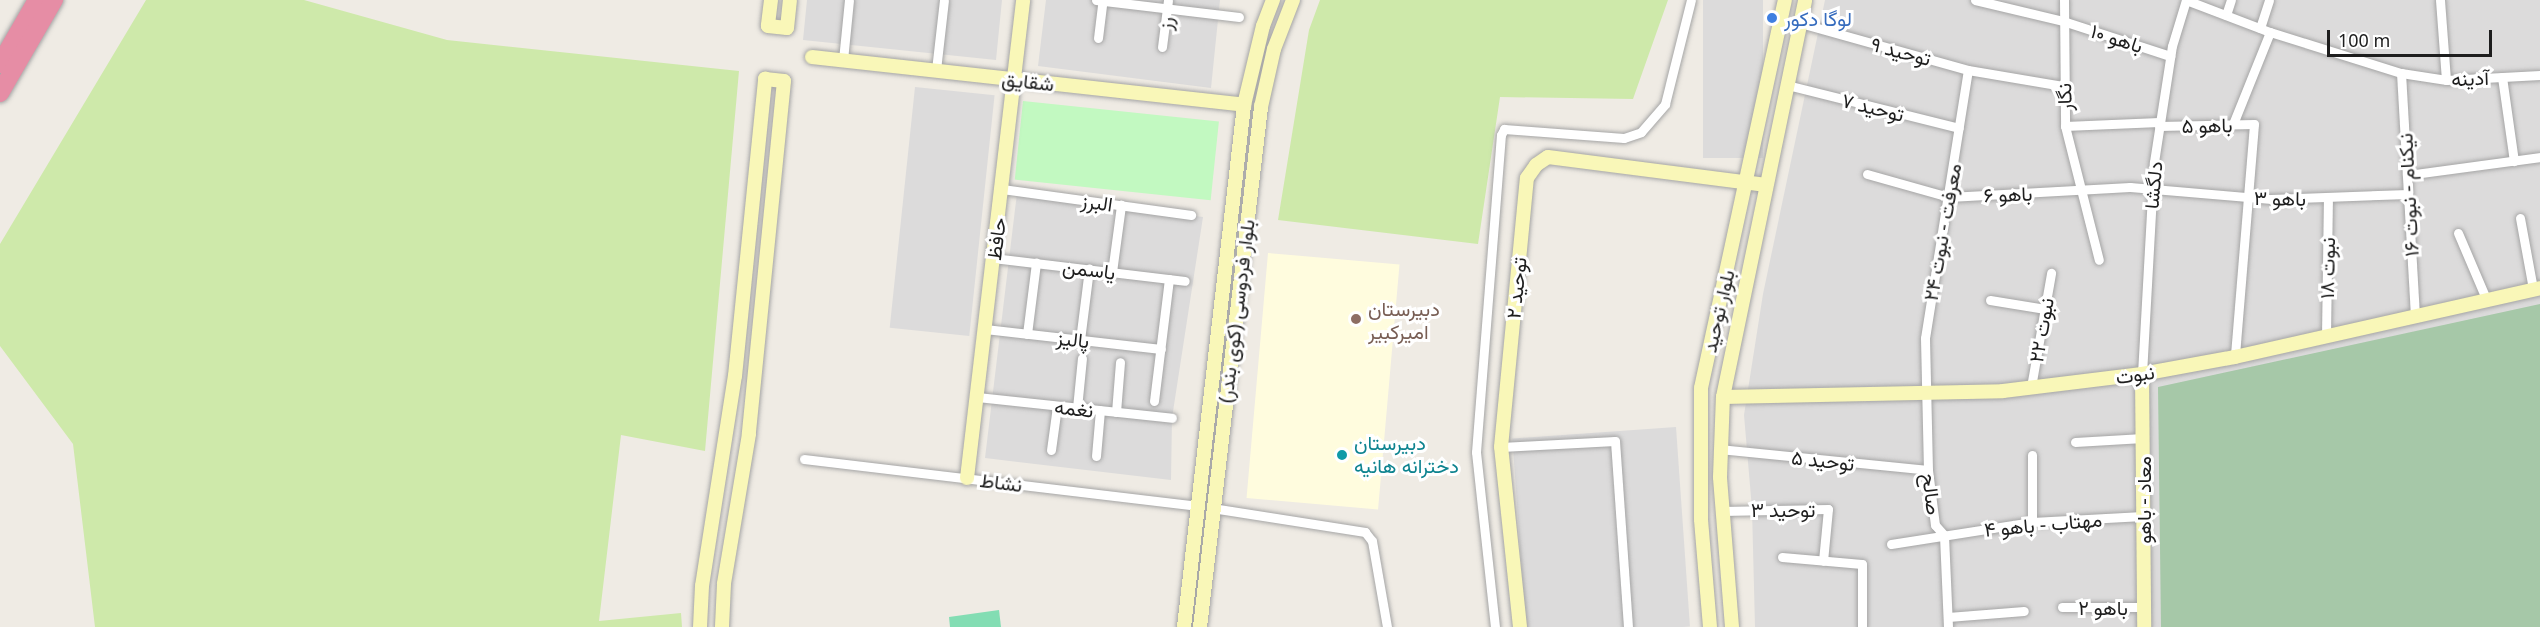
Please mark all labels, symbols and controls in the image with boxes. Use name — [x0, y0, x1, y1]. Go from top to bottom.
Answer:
place label: لوگا دکور — [1784, 6, 1852, 30]
marker: لوگا دکور — [1765, 11, 1779, 25]
street label: رز — [1152, 15, 1178, 31]
street label: باهو ۱۰ — [2088, 18, 2146, 58]
scale bar — [2330, 18, 2495, 56]
text: 100 m — [2338, 28, 2390, 52]
street label: توحید ۹ — [1868, 31, 1934, 71]
street label: آدینه — [2451, 65, 2489, 91]
street label: شقایق — [1001, 66, 1055, 96]
street label: نگار — [2052, 83, 2076, 111]
street label: توحید ۷ — [1839, 88, 1907, 126]
street label: باهو ۵ — [2181, 113, 2233, 137]
street label: نیکنام - نبوت ۱۶ — [2393, 133, 2423, 257]
street label: دلگشا — [2139, 160, 2167, 210]
street label: معرفت - نبوت ۲۴ — [1918, 161, 1966, 303]
street label: باهو ۶ — [1983, 181, 2033, 207]
street label: باهو ۳ — [2254, 186, 2306, 210]
street label: البرز — [1080, 188, 1114, 216]
street label: حافظ — [981, 216, 1011, 262]
street label: بلوار فردوسی (کوی بندر) — [1213, 218, 1259, 404]
street label: نبوت ۱۸ — [2314, 237, 2340, 299]
street label: یاسمن — [1061, 254, 1117, 284]
street label: توحید ۲ — [1501, 256, 1531, 320]
street label: بلوار توحید — [1697, 267, 1739, 355]
place label: دبیرستان امیرکبیر — [1368, 296, 1440, 343]
street label: نبوت ۲۲ — [2024, 296, 2058, 364]
marker: دبیرستان امیرکبیر — [1349, 312, 1363, 326]
street label: پالیز — [1055, 325, 1091, 353]
street label: نبوت — [2114, 359, 2156, 389]
street label: نغمه — [1053, 394, 1095, 422]
place label: دبیرستان دخترانه هانیه — [1354, 431, 1459, 478]
street label: توحید ۵ — [1790, 445, 1856, 475]
marker: دبیرستان دخترانه هانیه — [1335, 448, 1349, 462]
street label: معاد - باهو — [2131, 456, 2155, 544]
street label: نشاط — [978, 467, 1024, 497]
street label: صالح — [1918, 472, 1946, 516]
street label: توحید ۳ — [1751, 497, 1815, 521]
street label: مهتاب - باهو ۴ — [1983, 507, 2103, 541]
street label: باهو ۲ — [2078, 595, 2128, 619]

